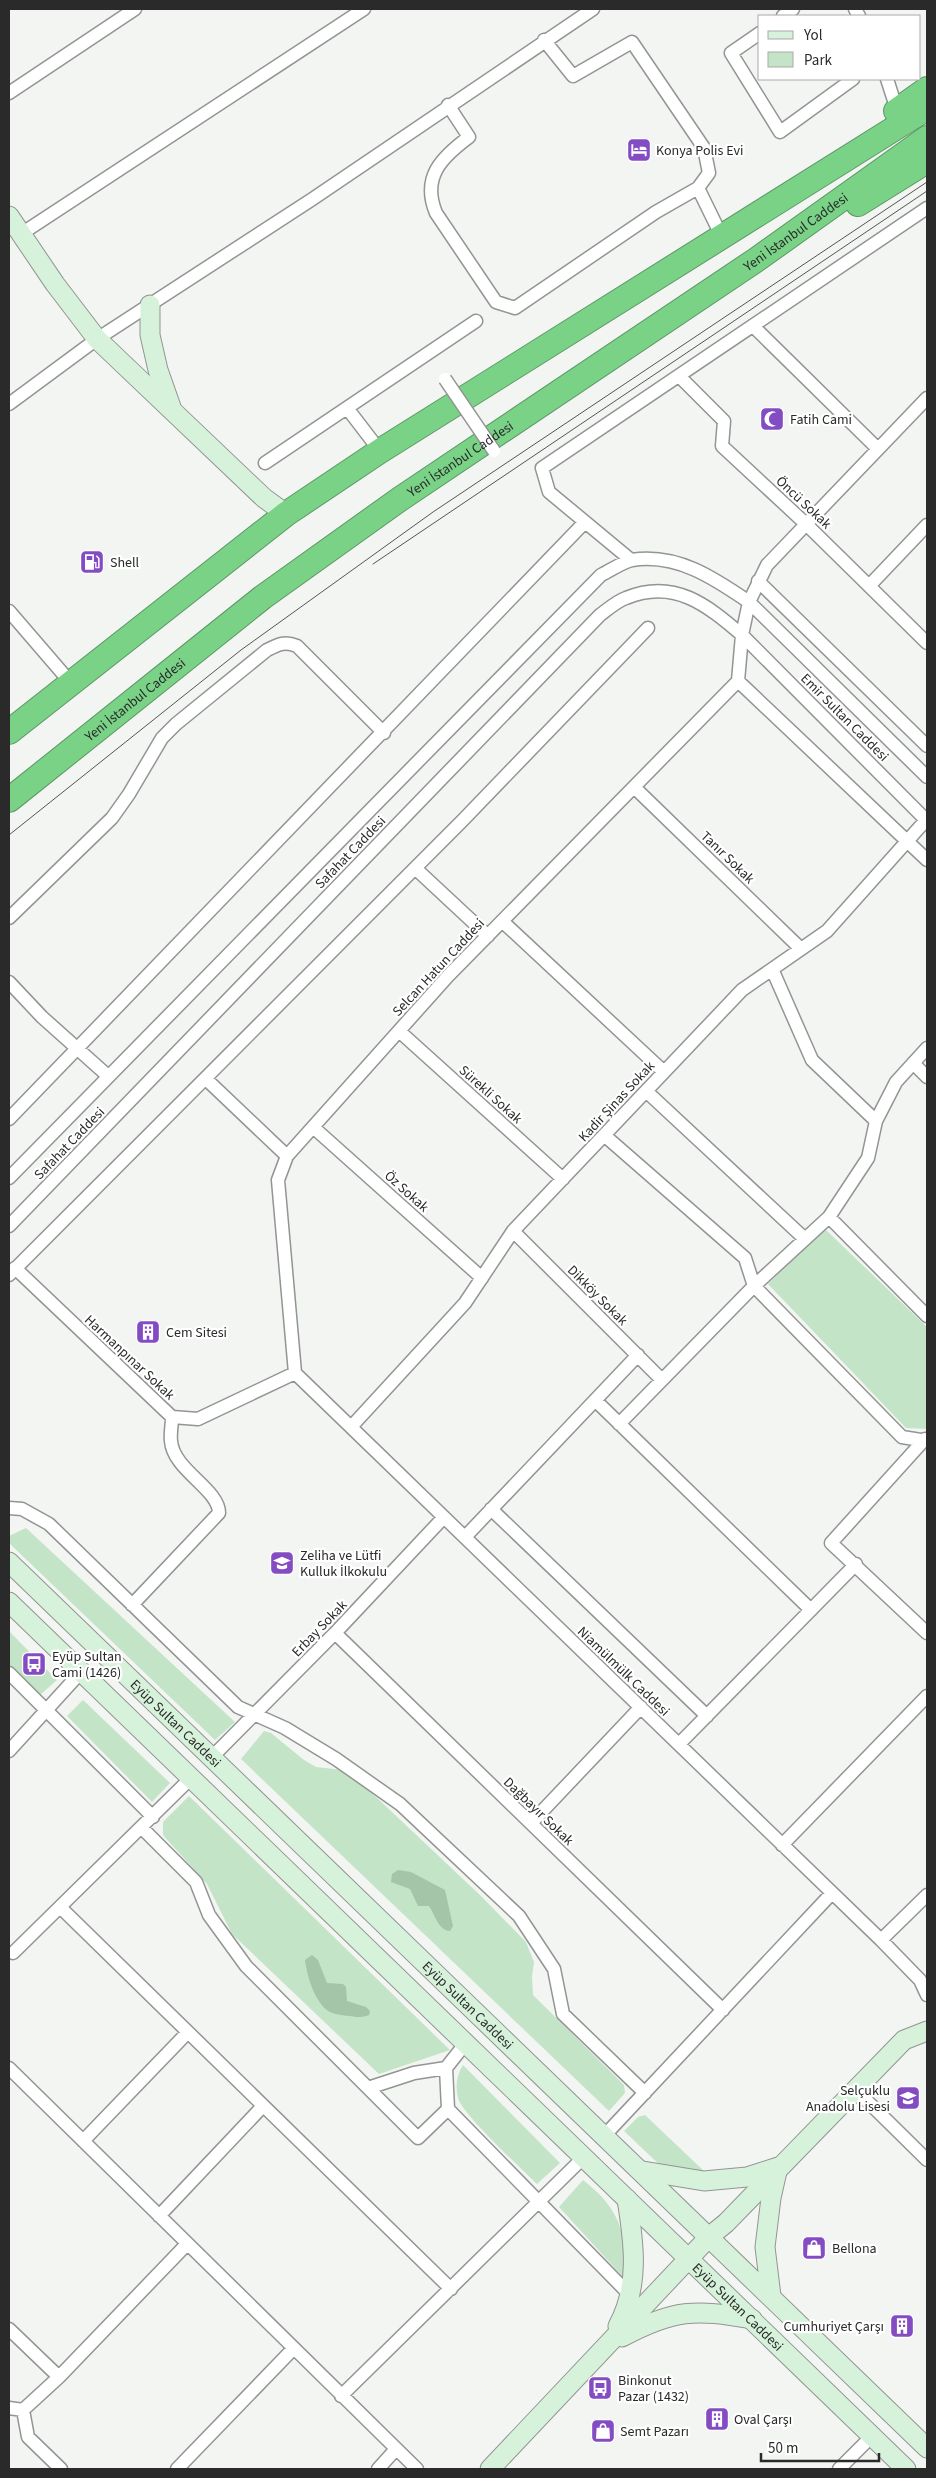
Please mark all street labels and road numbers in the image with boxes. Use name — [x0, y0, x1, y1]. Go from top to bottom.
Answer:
street label: Yeni İstanbul Caddesi — [739, 188, 852, 277]
street label: Yeni İstanbul Caddesi — [403, 417, 518, 503]
street label: Öncü Sokak — [771, 472, 836, 534]
street label: Yeni İstanbul Caddesi — [80, 654, 190, 747]
street label: Emir Sultan Caddesi — [796, 669, 893, 766]
street label: Safahat Caddesi — [311, 812, 391, 894]
street label: Tanır Sokak — [696, 827, 759, 889]
street label: Selcan Hatun Caddesi — [388, 914, 489, 1021]
street label: Kadir Şinas Sokak — [574, 1057, 660, 1147]
street label: Sürekli Sokak — [454, 1061, 527, 1129]
street label: Safahat Caddesi — [30, 1103, 110, 1185]
street label: Öz Sokak — [380, 1166, 433, 1217]
street label: Dikköy Sokak — [563, 1261, 632, 1331]
street label: Harmanpınar Sokak — [80, 1311, 179, 1405]
street label: Erbay Sokak — [288, 1596, 352, 1662]
street label: Niamülmülk Caddesi — [573, 1622, 674, 1721]
street label: Eyüp Sultan Caddesi — [125, 1675, 225, 1773]
street label: Dağbayır Sokak — [499, 1773, 578, 1851]
street label: Eyüp Sultan Caddesi — [417, 1957, 517, 2055]
street label: Eyüp Sultan Caddesi — [687, 2259, 787, 2356]

